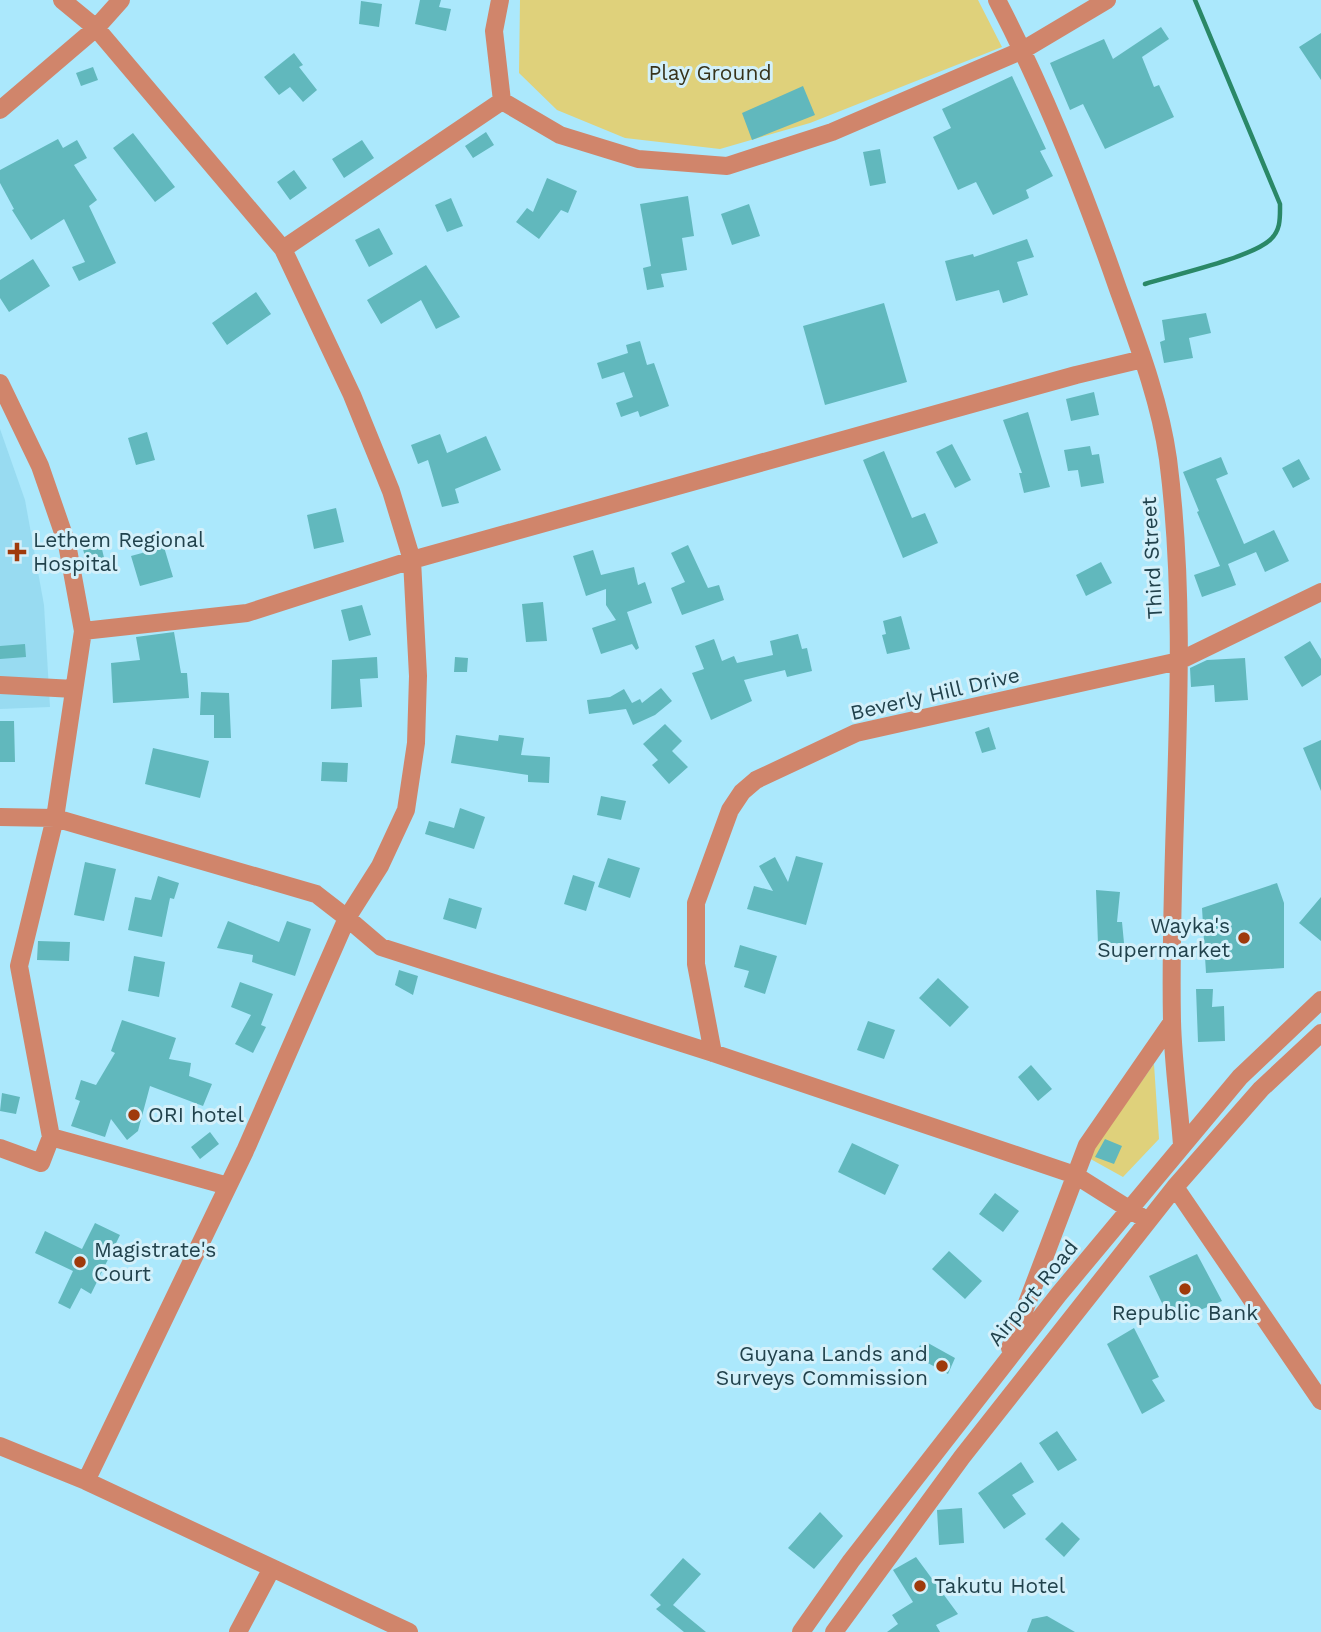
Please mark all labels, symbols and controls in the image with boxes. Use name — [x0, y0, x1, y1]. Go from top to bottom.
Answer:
park label: Play Ground — [648, 60, 772, 85]
street label: Third Street — [1136, 496, 1167, 620]
place label: Lethem Regional Hospital — [33, 527, 205, 576]
marker: Lethem Regional Hospital — [7, 542, 27, 562]
street label: Beverly Hill Drive — [848, 662, 1022, 725]
place label: Wayka's Supermarket — [1097, 913, 1230, 962]
marker: Wayka's Supermarket — [1236, 930, 1252, 946]
place label: ORI hotel — [148, 1102, 244, 1127]
marker: ORI hotel — [126, 1107, 142, 1123]
street label: Airport Road — [982, 1235, 1083, 1351]
place label: Magistrate's Court — [94, 1237, 216, 1286]
marker: Magistrate's Court — [72, 1254, 88, 1270]
marker: Republic Bank — [1177, 1281, 1193, 1297]
place label: Republic Bank — [1112, 1300, 1258, 1325]
place label: Guyana Lands and Surveys Commission — [716, 1341, 928, 1390]
marker: Guyana Lands and Surveys Commission — [934, 1358, 950, 1374]
place label: Takutu Hotel — [934, 1573, 1066, 1598]
marker: Takutu Hotel — [912, 1578, 928, 1594]

